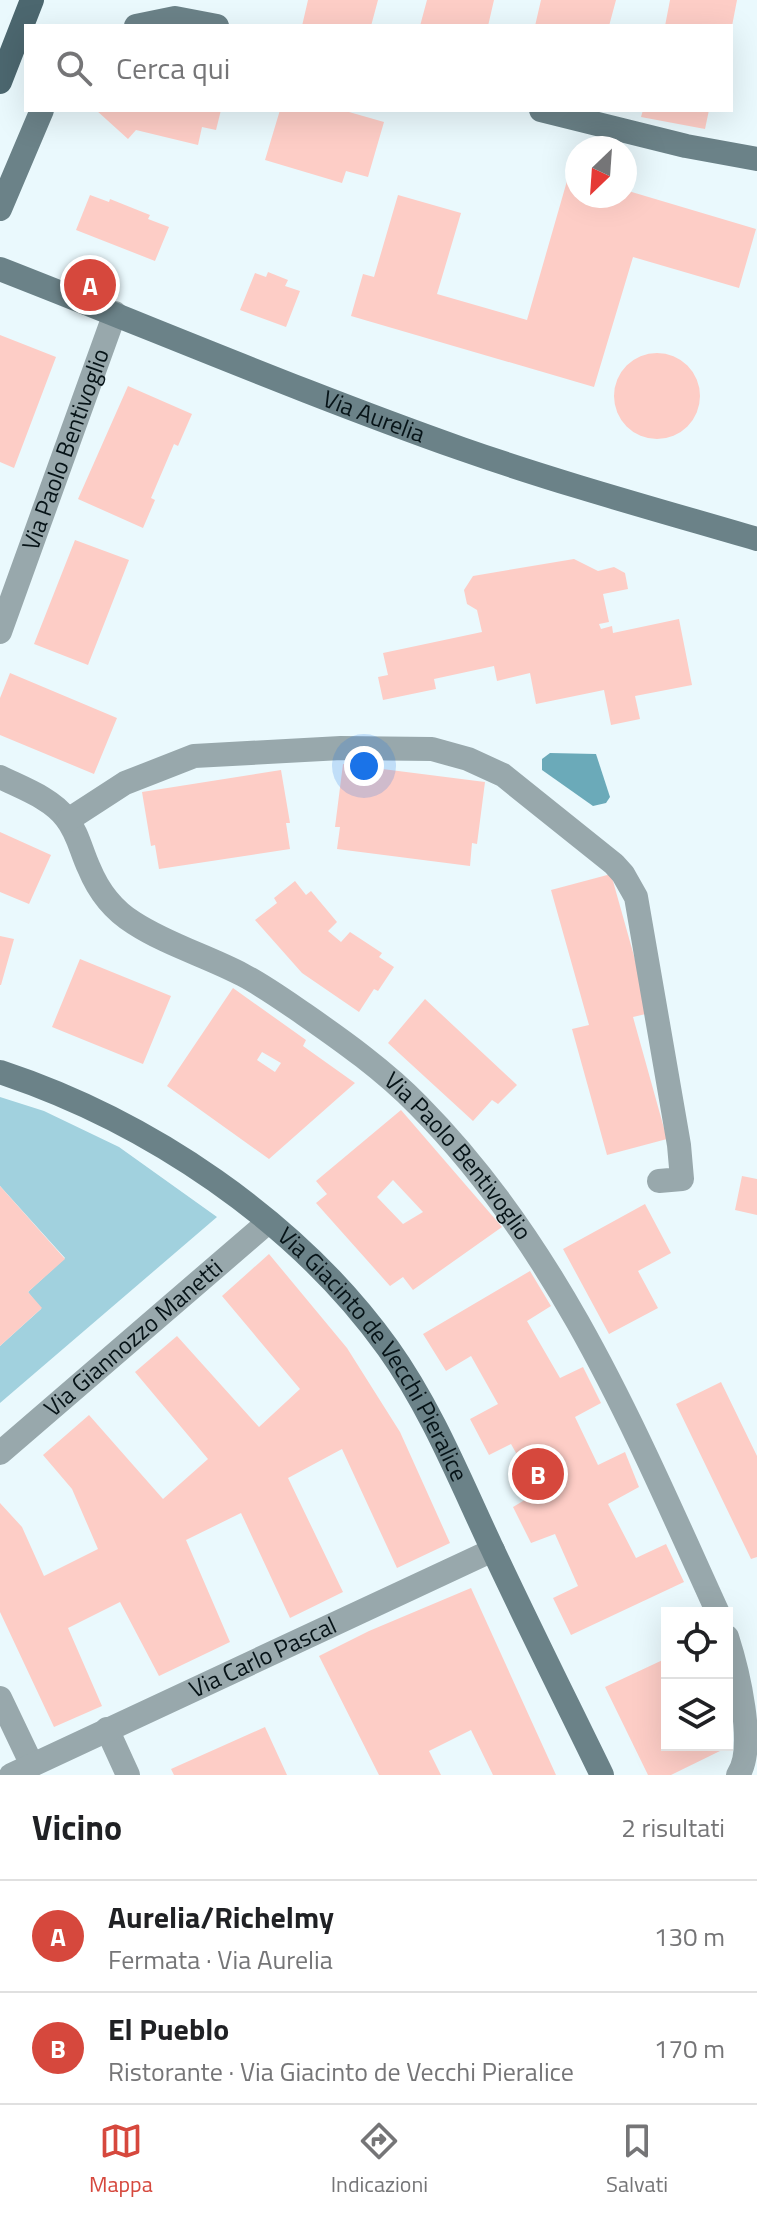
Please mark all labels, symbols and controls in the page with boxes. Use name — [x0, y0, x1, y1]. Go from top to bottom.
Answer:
search box — [24, 24, 733, 112]
text: Cerca qui — [116, 45, 230, 91]
icon: search — [52, 46, 96, 90]
north arrow — [565, 136, 637, 208]
pin: A — [64, 255, 116, 315]
street label: Via Paolo Bentivoglio — [12, 343, 118, 555]
street label: Via Aurelia — [318, 380, 430, 451]
your location — [344, 746, 384, 786]
street label: Via Paolo Bentivoglio — [377, 1063, 541, 1247]
street label: Via Giacinto de Vecchi Pieralice — [270, 1218, 478, 1487]
street label: Via Giannozzo Manetti — [35, 1250, 230, 1425]
pin: B — [512, 1444, 564, 1504]
street label: Via Carlo Pascal — [183, 1607, 342, 1706]
map controls — [661, 1607, 733, 1751]
button: locate — [661, 1607, 733, 1679]
button: layers — [661, 1679, 733, 1751]
text: Vicino — [32, 1801, 122, 1853]
text: 2 risultati — [621, 1808, 725, 1847]
text: Aurelia/Richelmy — [108, 1894, 334, 1940]
text: A — [50, 1917, 66, 1956]
text: 130 m — [654, 1917, 725, 1956]
text: Fermata · Via Aurelia — [108, 1940, 333, 1979]
text: El Pueblo — [108, 2006, 229, 2052]
text: B — [50, 2029, 66, 2068]
text: 170 m — [654, 2029, 725, 2068]
text: Ristorante · Via Giacinto de Vecchi Pieralice — [108, 2052, 574, 2091]
tab: Mappa — [89, 2119, 153, 2201]
tab: Indicazioni — [331, 2119, 428, 2201]
tab: Salvati — [606, 2119, 668, 2201]

